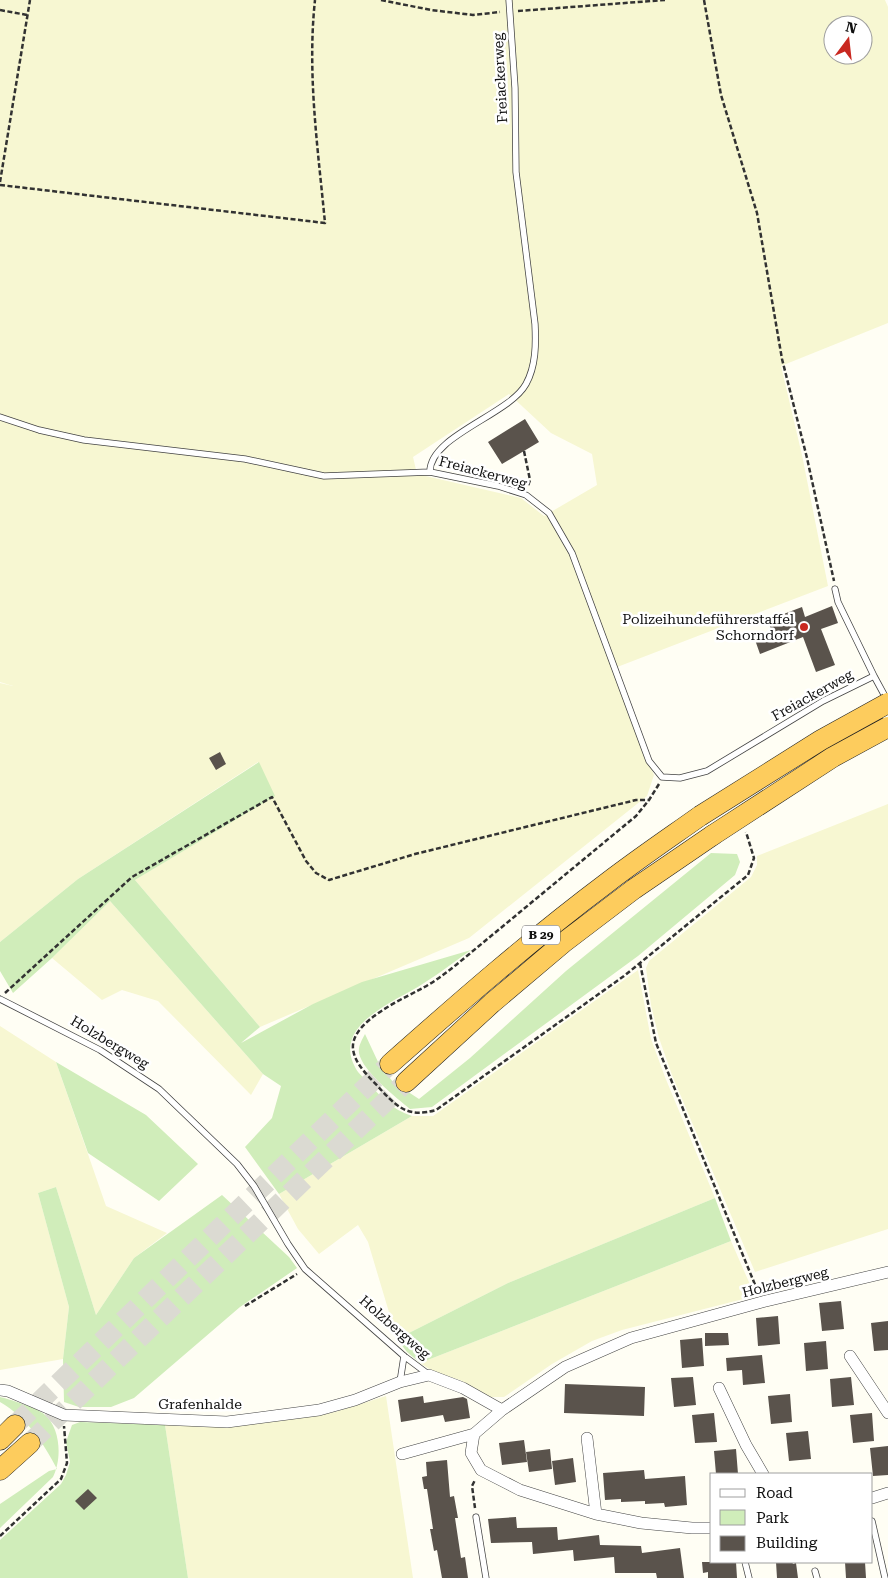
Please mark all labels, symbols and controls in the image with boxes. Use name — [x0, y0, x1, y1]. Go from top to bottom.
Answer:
north arrow — [823, 15, 873, 65]
text: N — [844, 18, 859, 37]
street label: Freiackerweg — [490, 32, 510, 124]
street label: Freiackerweg — [437, 453, 529, 491]
place label: Polizeihundeführerstaffel Schorndorf — [622, 611, 795, 643]
marker: Polizeihundeführerstaffel Schorndorf — [798, 621, 810, 633]
street label: Freiackerweg — [769, 666, 855, 724]
road number: B 29 — [522, 926, 560, 944]
street label: Holzbergweg — [68, 1012, 152, 1072]
street label: Holzbergweg — [740, 1264, 830, 1300]
street label: Holzbergweg — [356, 1292, 434, 1362]
street label: Grafenhalde — [158, 1396, 242, 1412]
legend — [710, 1473, 873, 1563]
text: Road — [756, 1484, 793, 1502]
text: Park — [756, 1509, 790, 1527]
text: Building — [756, 1534, 818, 1552]

